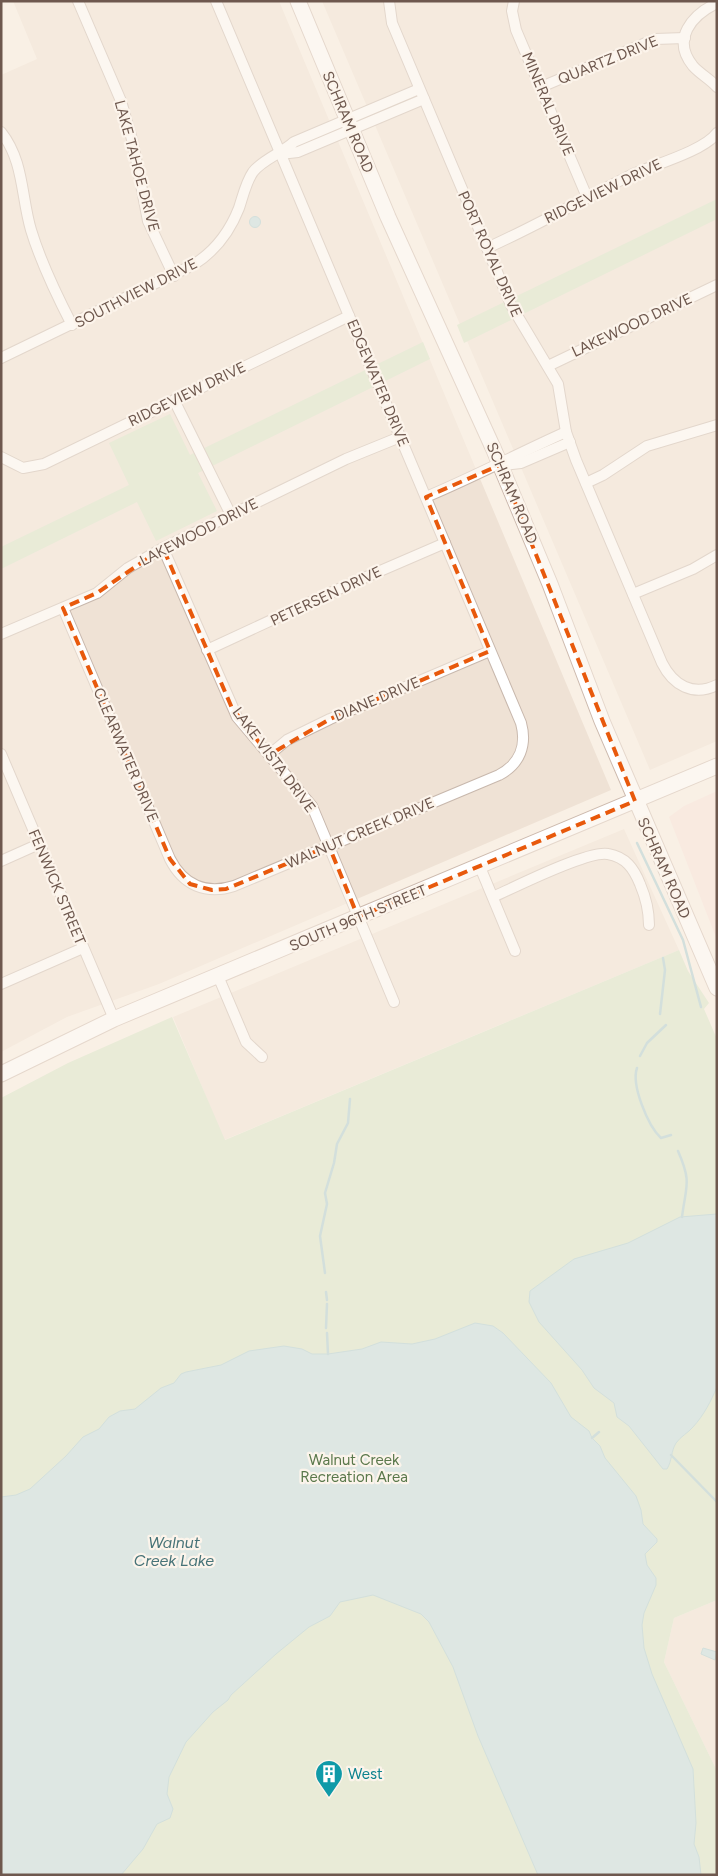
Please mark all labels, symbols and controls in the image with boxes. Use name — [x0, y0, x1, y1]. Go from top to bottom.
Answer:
street label: QUARTZ DRIVE — [555, 32, 661, 88]
street label: MINERAL DRIVE — [518, 49, 578, 159]
street label: SCHRAM ROAD — [318, 68, 378, 176]
street label: LAKE TAHOE DRIVE — [111, 98, 163, 234]
street label: RIDGEVIEW DRIVE — [541, 155, 665, 227]
street label: PORT ROYAL DRIVE — [454, 188, 526, 320]
street label: SOUTHVIEW DRIVE — [72, 254, 200, 332]
street label: LAKEWOOD DRIVE — [569, 289, 695, 361]
street label: EDGEWATER DRIVE — [343, 317, 413, 449]
street label: RIDGEVIEW DRIVE — [125, 358, 249, 430]
street label: SCHRAM ROAD — [482, 439, 542, 547]
street label: LAKEWOOD DRIVE — [137, 494, 261, 570]
street label: PETERSEN DRIVE — [268, 562, 384, 630]
street label: DIANE DRIVE — [331, 673, 423, 725]
street label: CLEARWATER DRIVE — [90, 685, 162, 825]
street label: LAKE VISTA DRIVE — [228, 704, 320, 816]
street label: WALNUT CREEK DRIVE — [283, 793, 437, 873]
street label: SCHRAM ROAD — [634, 815, 694, 921]
street label: FENWICK STREET — [25, 827, 90, 948]
street label: SOUTH 96TH STREET — [286, 881, 430, 955]
park label: Walnut Creek Recreation Area — [300, 1451, 408, 1486]
water label: Walnut Creek Lake — [134, 1533, 214, 1570]
building icon: West — [314, 1759, 344, 1798]
place label: West — [348, 1765, 383, 1783]

